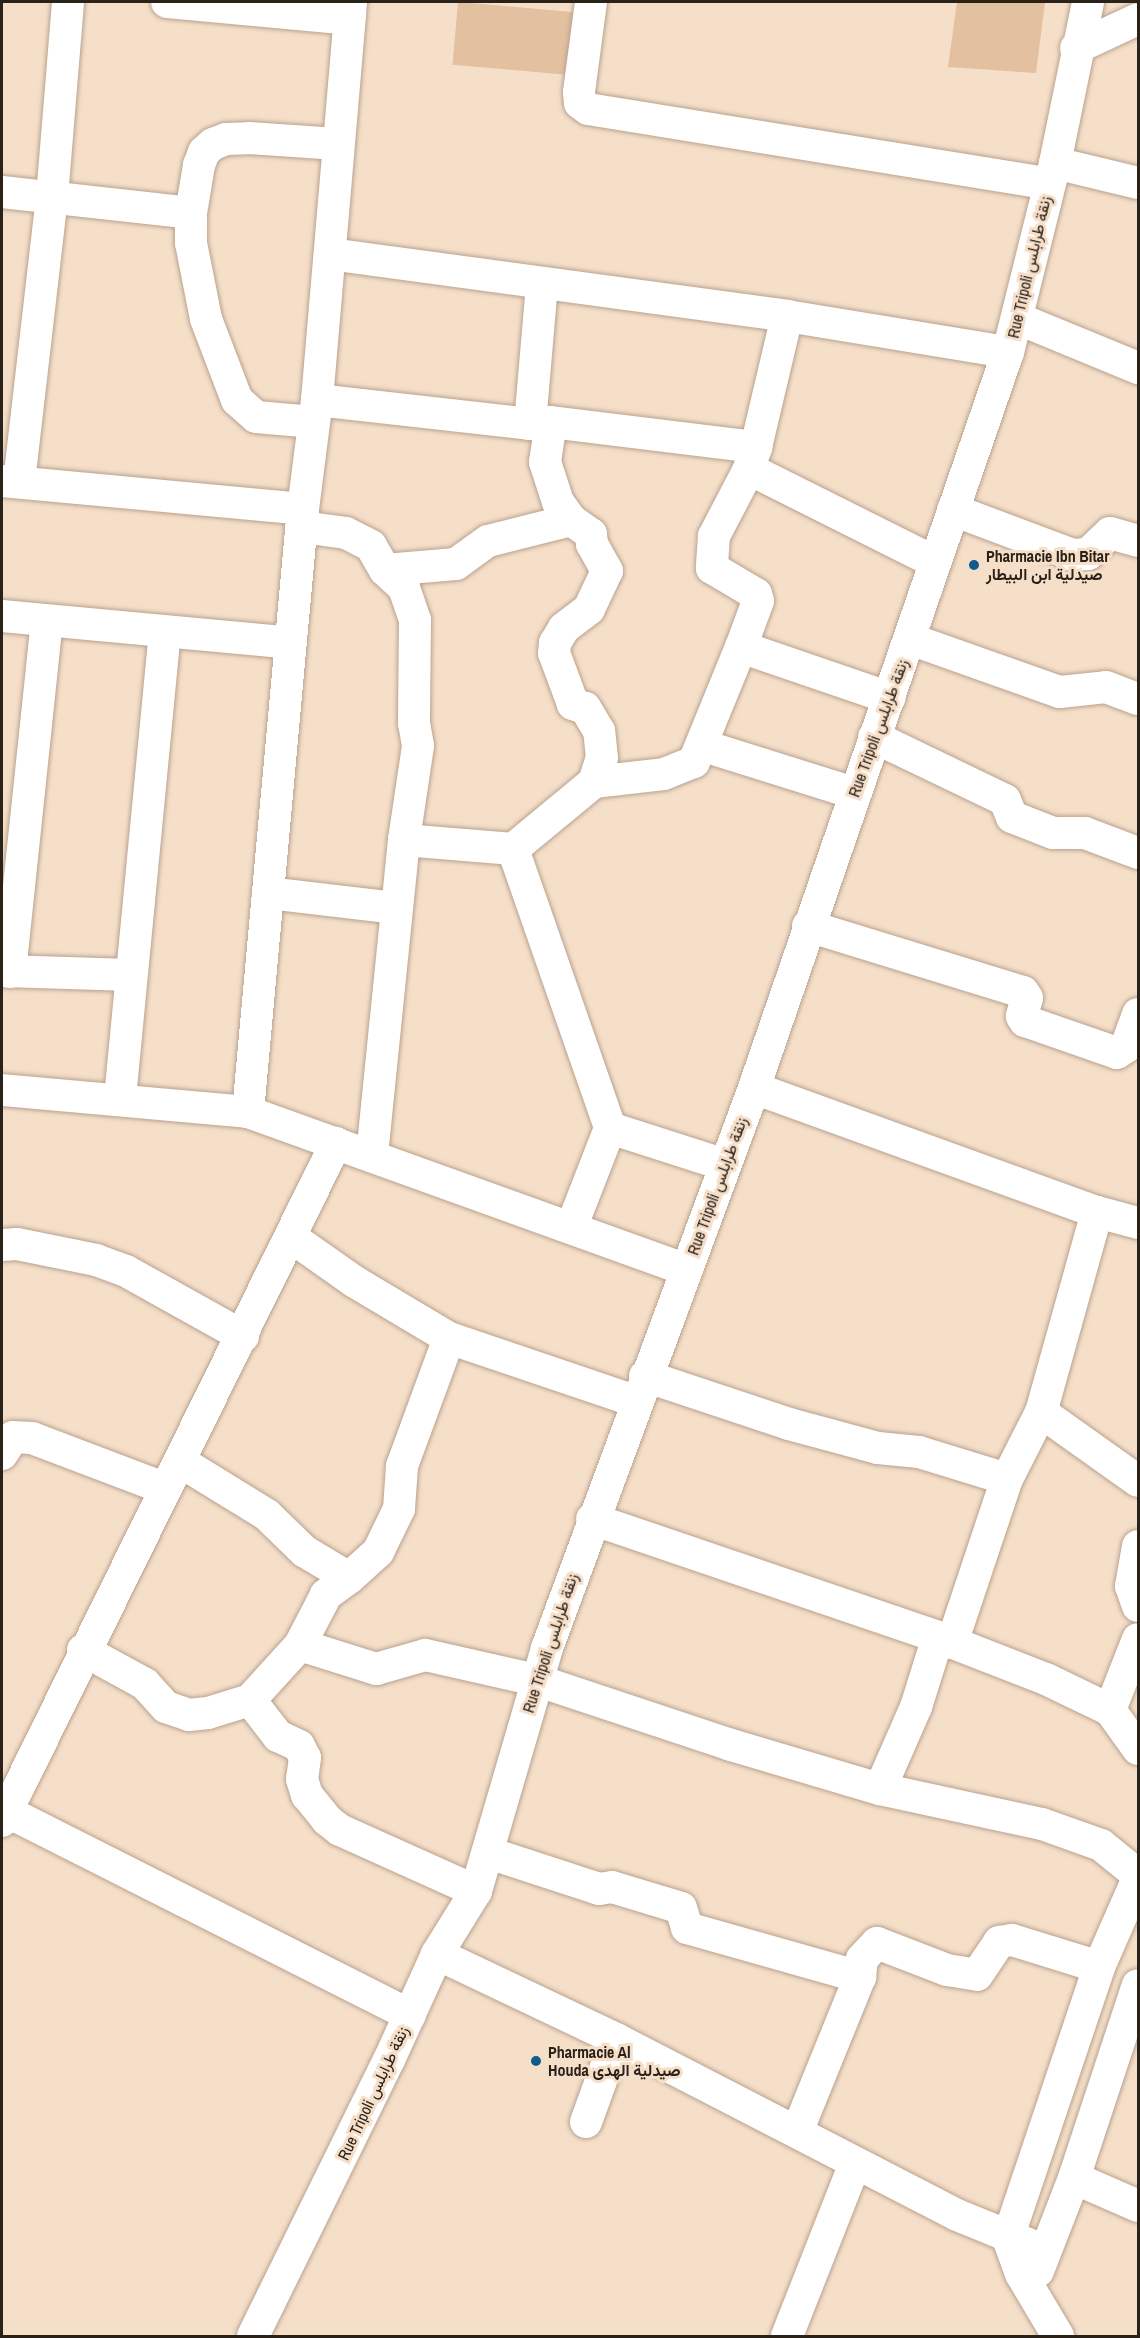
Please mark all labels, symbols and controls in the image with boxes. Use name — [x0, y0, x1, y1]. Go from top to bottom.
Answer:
street label: Rue Tripoli زنقة طرابلس — [1003, 194, 1055, 340]
place label: Pharmacie Ibn Bitar صيدلية ابن البيطار — [986, 546, 1109, 584]
marker: Pharmacie Ibn Bitar صيدلية ابن البيطار — [967, 558, 981, 572]
street label: Rue Tripoli زنقة طرابلس — [844, 656, 912, 800]
street label: Rue Tripoli زنقة طرابلس — [683, 1114, 751, 1258]
street label: Rue Tripoli زنقة طرابلس — [518, 1571, 582, 1715]
street label: Rue Tripoli زنقة طرابلس — [334, 2023, 412, 2163]
place label: Pharmacie Al Houda صيدلية الهدى — [548, 2042, 680, 2080]
marker: Pharmacie Al Houda صيدلية الهدى — [529, 2054, 543, 2068]

